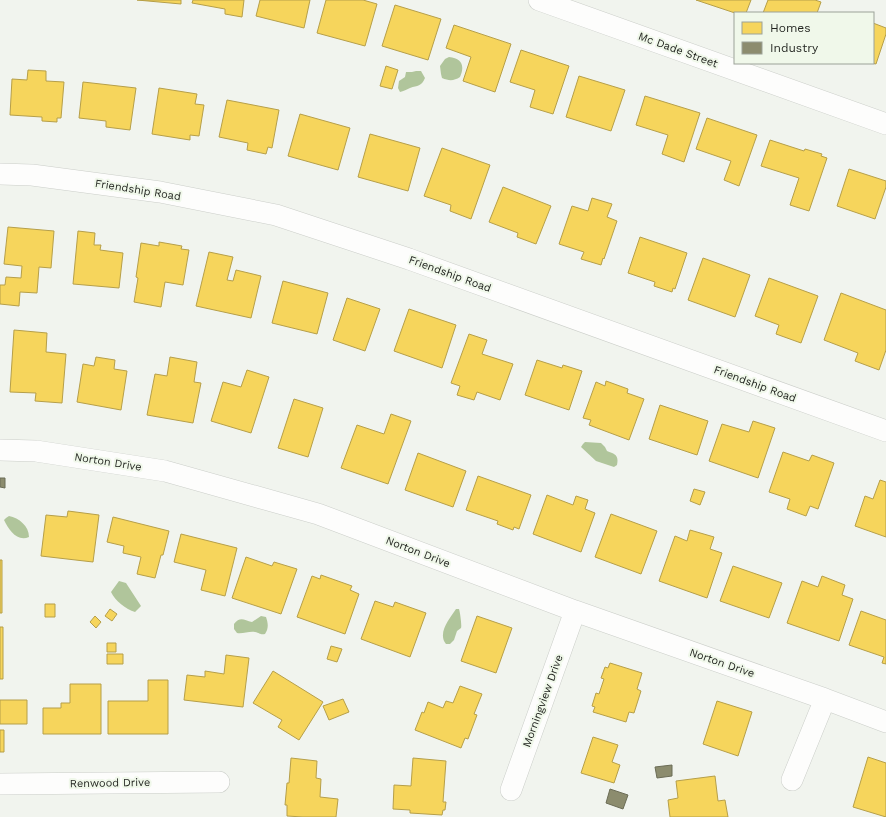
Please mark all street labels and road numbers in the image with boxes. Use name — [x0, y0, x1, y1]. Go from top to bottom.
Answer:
street label: Mc Dade Street — [637, 30, 720, 71]
street label: Friendship Road — [94, 177, 182, 203]
street label: Friendship Road — [407, 253, 493, 295]
street label: Friendship Road — [712, 363, 798, 405]
street label: Norton Drive — [73, 450, 143, 474]
street label: Norton Drive — [384, 534, 452, 570]
street label: Norton Drive — [688, 646, 756, 680]
street label: Morningview Drive — [520, 653, 566, 749]
street label: Renwood Drive — [70, 776, 150, 790]

